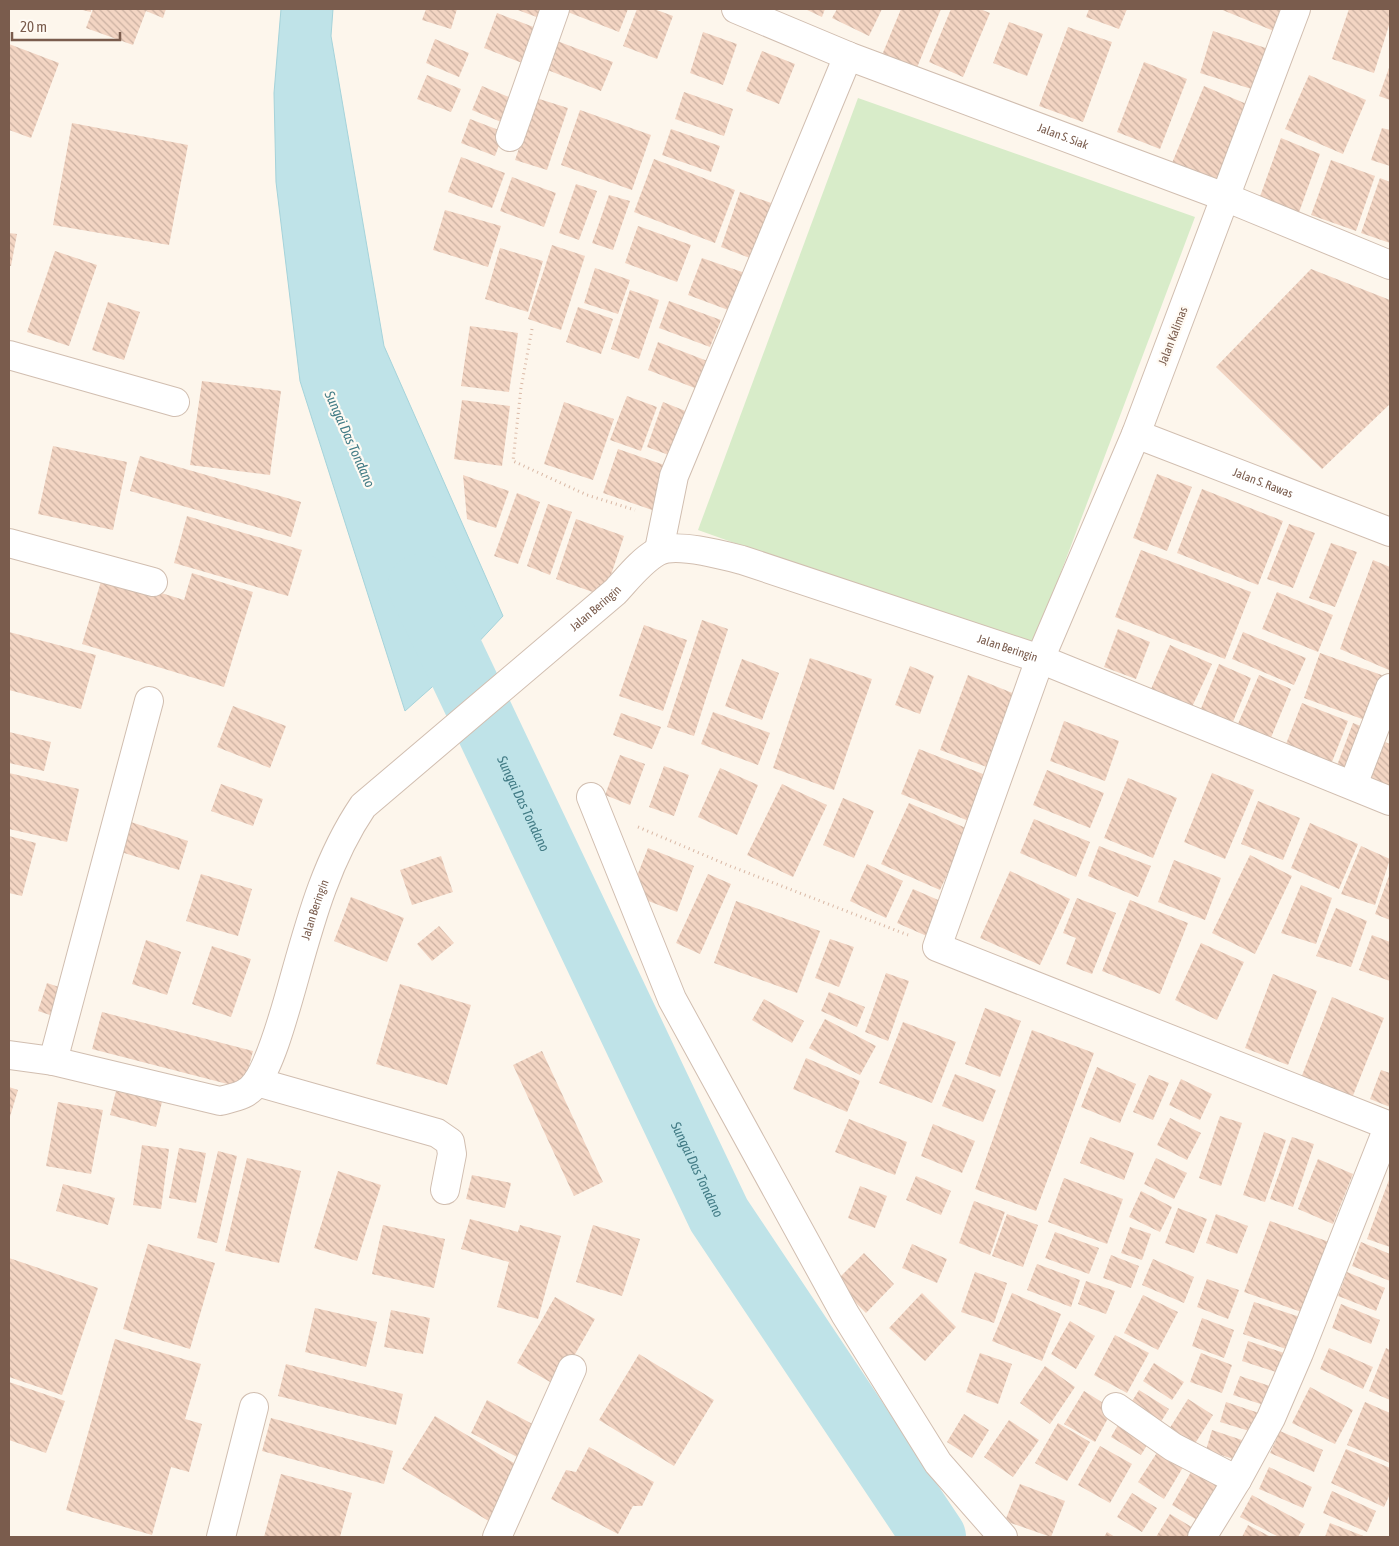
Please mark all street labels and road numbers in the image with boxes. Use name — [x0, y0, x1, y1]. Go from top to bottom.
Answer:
street label: Jalan S. Siak — [1036, 121, 1091, 153]
street label: Jalan Kalimas — [1155, 305, 1191, 367]
street label: Jalan S. Rawas — [1231, 465, 1295, 501]
street label: Jalan Beringin — [567, 583, 624, 634]
street label: Jalan Beringin — [975, 632, 1039, 665]
street label: Jalan Beringin — [299, 878, 332, 942]

